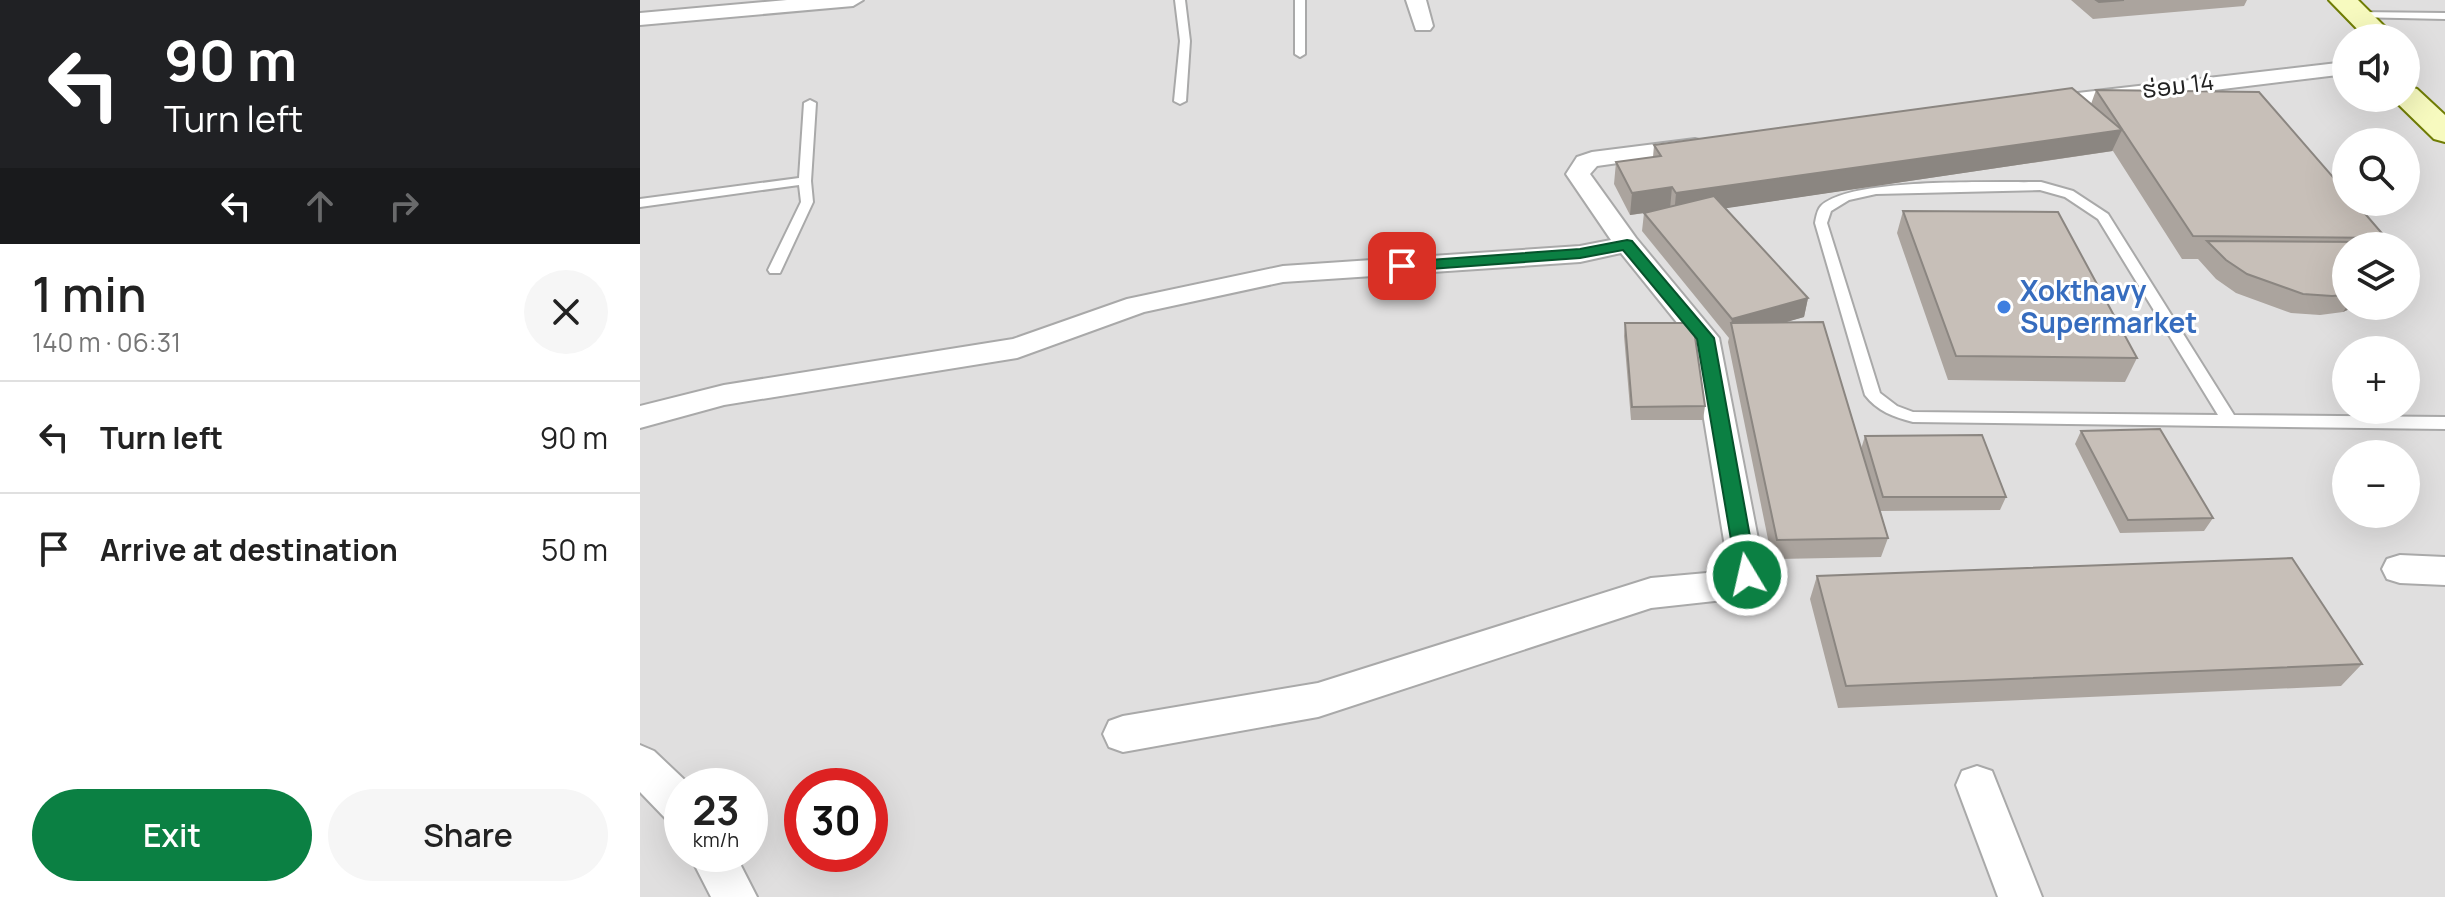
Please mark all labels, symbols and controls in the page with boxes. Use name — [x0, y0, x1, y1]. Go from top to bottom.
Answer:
text: 90 m — [164, 21, 297, 98]
map controls — [2332, 24, 2420, 528]
button: sound — [2332, 24, 2420, 112]
icon: left — [32, 32, 136, 136]
street label: ຮ່ອມ 14 — [2140, 64, 2216, 105]
text: Turn left — [164, 94, 303, 143]
button: search — [2332, 128, 2420, 216]
icon: left — [214, 184, 258, 228]
icon: ahead — [298, 184, 342, 228]
icon: right — [382, 184, 426, 228]
pin — [1368, 232, 1436, 300]
button: layers — [2332, 232, 2420, 320]
icon: arrive — [1380, 244, 1424, 288]
text: 1 min — [32, 261, 146, 326]
button: close — [524, 270, 608, 354]
place label: Xokthavy Supermarket — [2020, 271, 2197, 341]
marker: Xokthavy Supermarket — [1995, 298, 2013, 316]
text: 140 m · 06:31 — [32, 324, 181, 360]
button: + — [2332, 336, 2420, 424]
icon: left — [32, 415, 76, 459]
text: Turn left — [100, 417, 223, 458]
text: 90 m — [540, 417, 608, 458]
button: − — [2332, 440, 2420, 528]
icon: arrive — [32, 527, 76, 571]
text: Arrive at destination — [100, 529, 398, 570]
text: 50 m — [541, 529, 608, 570]
position arrow — [1705, 533, 1789, 617]
speed limit sign: 30 — [784, 768, 888, 872]
text: 23 — [692, 782, 740, 837]
button: Exit — [32, 789, 312, 881]
button: Share — [328, 789, 608, 881]
text: km/h — [693, 826, 739, 853]

